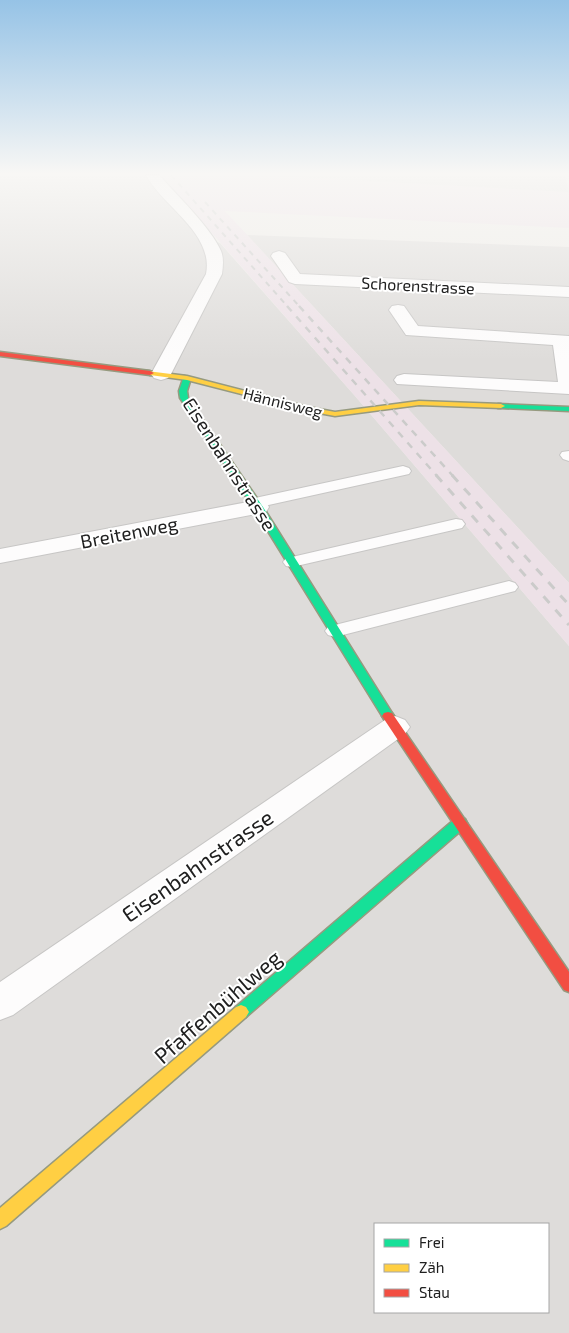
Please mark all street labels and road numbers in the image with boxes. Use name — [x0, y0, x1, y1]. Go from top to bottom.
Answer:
street label: Schorenstrasse — [361, 273, 475, 297]
street label: Hännisweg — [241, 383, 325, 421]
street label: Eisenbahnstrasse — [178, 393, 282, 535]
street label: Breitenweg — [78, 511, 180, 553]
street label: Eisenbahnstrasse — [116, 803, 278, 927]
street label: Pfaffenbühlweg — [148, 944, 286, 1068]

